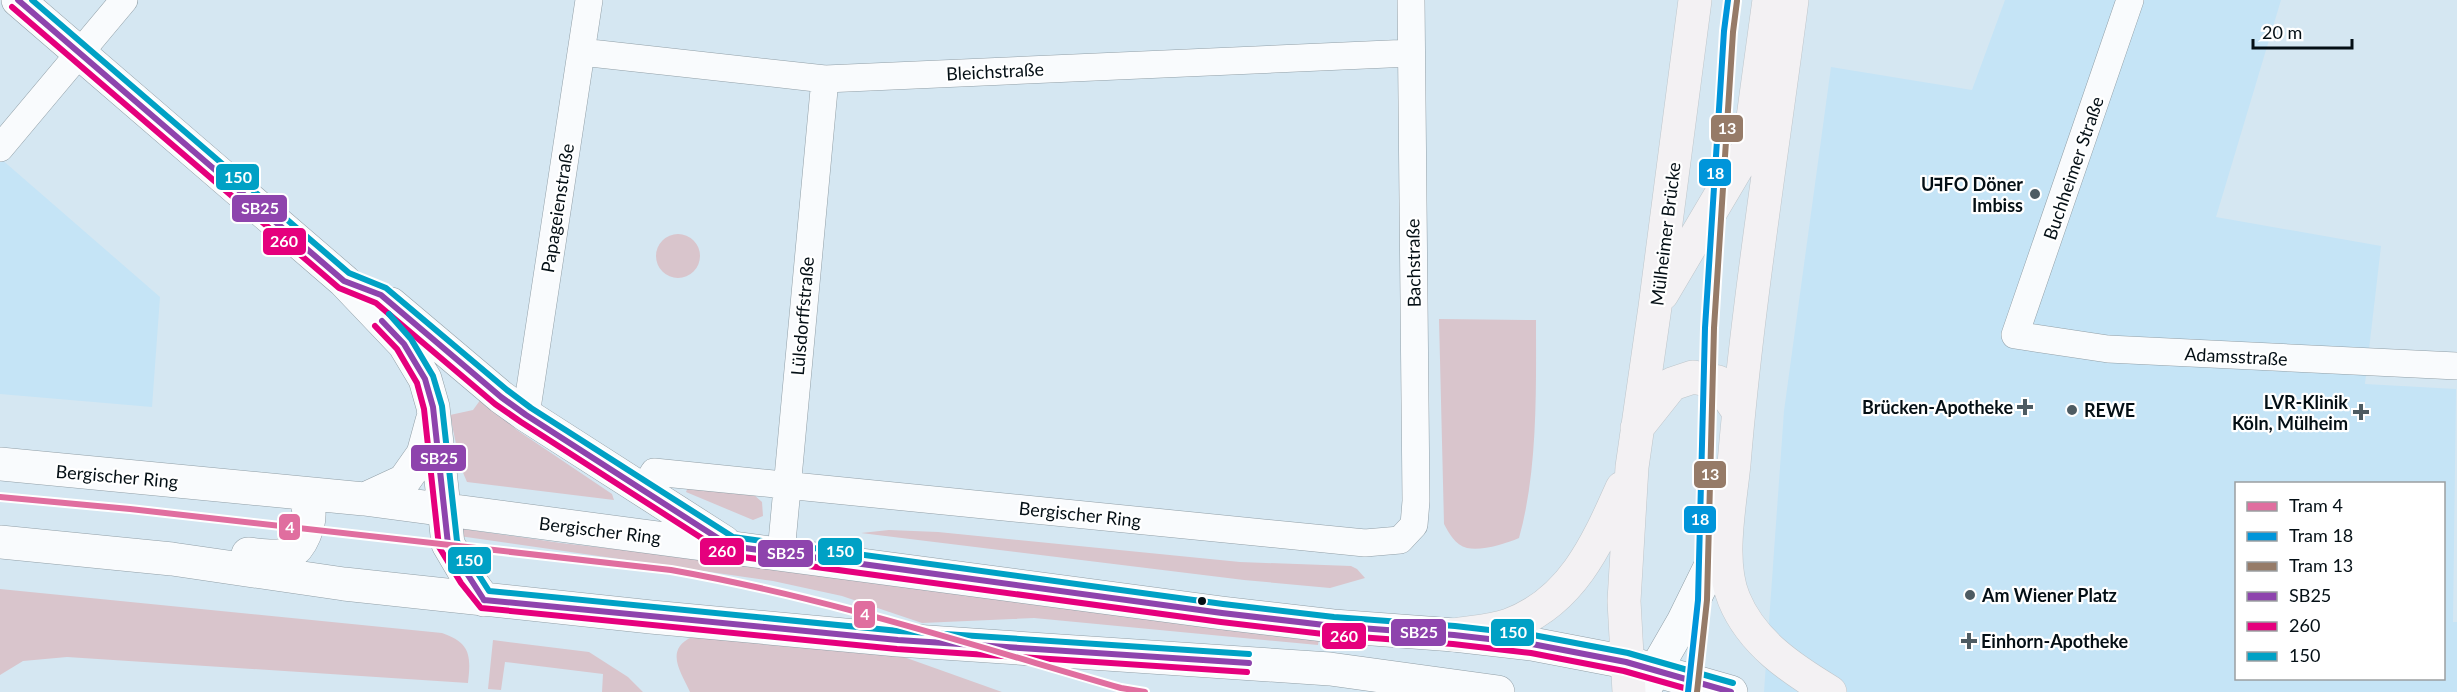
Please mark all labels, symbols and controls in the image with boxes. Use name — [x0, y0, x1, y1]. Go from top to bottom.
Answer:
scale bar — [2253, 12, 2352, 50]
text: 20 m — [2262, 21, 2302, 43]
street label: Bleichstraße — [946, 57, 1044, 85]
street label: Buchheimer Straße — [2038, 93, 2108, 243]
line badge: 13 — [1710, 114, 1744, 143]
text: 13 — [1718, 118, 1736, 137]
street label: Papageienstraße — [536, 142, 578, 274]
line badge: 18 — [1698, 158, 1732, 187]
street label: Mülheimer Brücke — [1645, 161, 1685, 307]
line badge: 150 — [215, 163, 260, 191]
text: 18 — [1706, 163, 1724, 182]
text: 150 — [224, 167, 252, 186]
place label: UꟻFO Döner Imbiss — [1921, 173, 2023, 216]
marker: UꟻFO Döner Imbiss — [2028, 187, 2042, 201]
line badge: SB25 — [231, 194, 288, 223]
text: SB25 — [241, 198, 279, 217]
street label: Bachstraße — [1401, 219, 1425, 307]
line badge: 260 — [262, 227, 307, 256]
text: 260 — [270, 231, 298, 250]
street label: Lülsdorffstraße — [786, 256, 818, 376]
street label: Adamsstraße — [2184, 342, 2288, 370]
place label: LVR-Klinik Köln, Mülheim — [2232, 391, 2348, 434]
place label: Brücken-Apotheke — [1862, 396, 2013, 418]
place label: REWE — [2084, 399, 2135, 421]
marker: Brücken-Apotheke — [2018, 400, 2032, 414]
marker: REWE — [2065, 403, 2079, 417]
marker: LVR-Klinik Köln, Mülheim — [2352, 403, 2370, 421]
line badge: SB25 — [410, 444, 467, 472]
text: SB25 — [420, 448, 458, 467]
street label: Bergischer Ring — [55, 460, 179, 492]
line badge: 13 — [1693, 460, 1727, 489]
text: 13 — [1701, 464, 1719, 483]
legend — [2235, 482, 2445, 680]
text: Tram 4 — [2289, 494, 2343, 516]
street label: Bergischer Ring — [1018, 497, 1142, 531]
line badge: 18 — [1683, 505, 1717, 534]
text: 18 — [1691, 509, 1709, 528]
street label: Bergischer Ring — [538, 512, 662, 548]
line badge: 4 — [278, 513, 301, 541]
text: 4 — [285, 517, 295, 536]
text: Tram 18 — [2289, 524, 2353, 546]
line badge: 260 — [699, 537, 745, 566]
line badge: 150 — [817, 537, 863, 566]
line badge: SB25 — [757, 539, 814, 568]
text: 260 — [708, 541, 736, 560]
text: 150 — [826, 541, 854, 560]
text: SB25 — [767, 543, 805, 562]
line badge: 150 — [447, 546, 492, 575]
text: 150 — [455, 550, 483, 569]
text: Tram 13 — [2289, 554, 2353, 576]
place label: Am Wiener Platz — [1981, 584, 2117, 606]
text: SB25 — [2289, 584, 2331, 606]
marker: Am Wiener Platz — [1963, 588, 1977, 602]
unlabelled marker — [1196, 595, 1208, 607]
line badge: 4 — [853, 600, 876, 629]
text: 4 — [860, 604, 870, 623]
text: 260 — [2289, 614, 2320, 636]
line badge: SB25 — [1390, 618, 1447, 647]
line badge: 150 — [1490, 618, 1535, 647]
line badge: 260 — [1321, 622, 1367, 650]
text: SB25 — [1400, 622, 1438, 641]
text: 150 — [1499, 622, 1527, 641]
text: 260 — [1330, 626, 1358, 645]
place label: Einhorn-Apotheke — [1981, 630, 2129, 652]
marker: Einhorn-Apotheke — [1962, 634, 1976, 648]
text: 150 — [2289, 644, 2320, 666]

